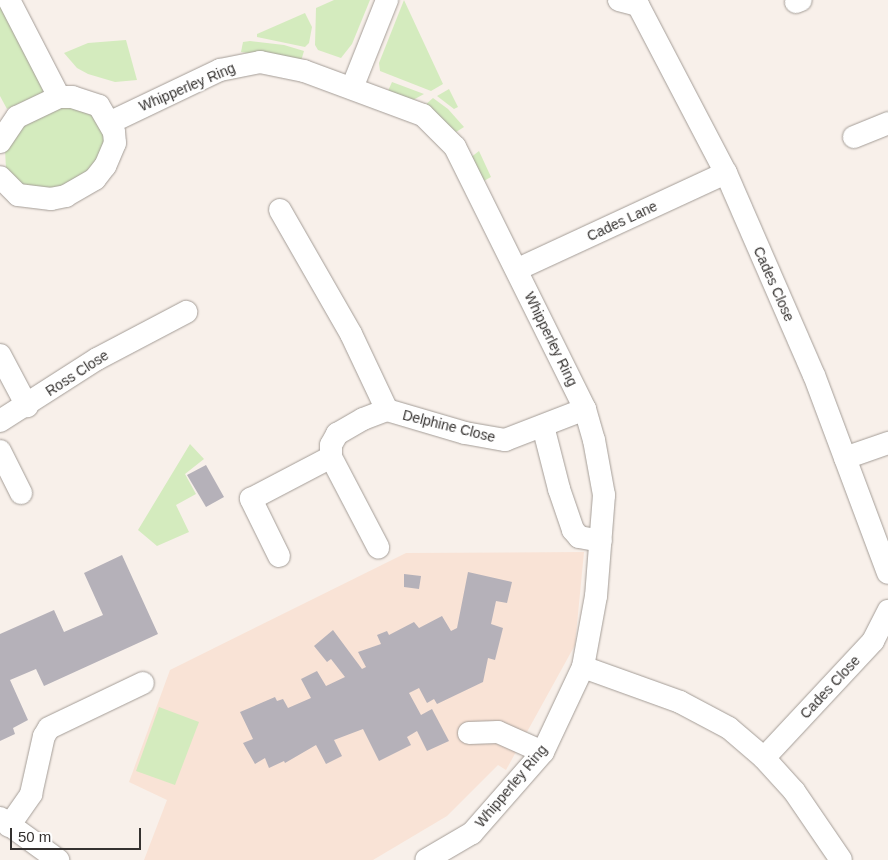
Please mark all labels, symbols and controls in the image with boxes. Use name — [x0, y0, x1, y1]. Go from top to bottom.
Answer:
street label: Whipperley Ring — [136, 59, 238, 115]
street label: Cades Lane — [584, 197, 660, 245]
street label: Cades Close — [750, 244, 798, 324]
street label: Whipperley Ring — [521, 289, 581, 389]
street label: Ross Close — [42, 346, 112, 400]
street label: Delphine Close — [401, 406, 497, 446]
street label: Cades Close — [797, 652, 863, 722]
street label: Whipperley Ring — [472, 741, 550, 831]
scale bar — [12, 818, 144, 850]
text: 50 m — [18, 828, 51, 845]

